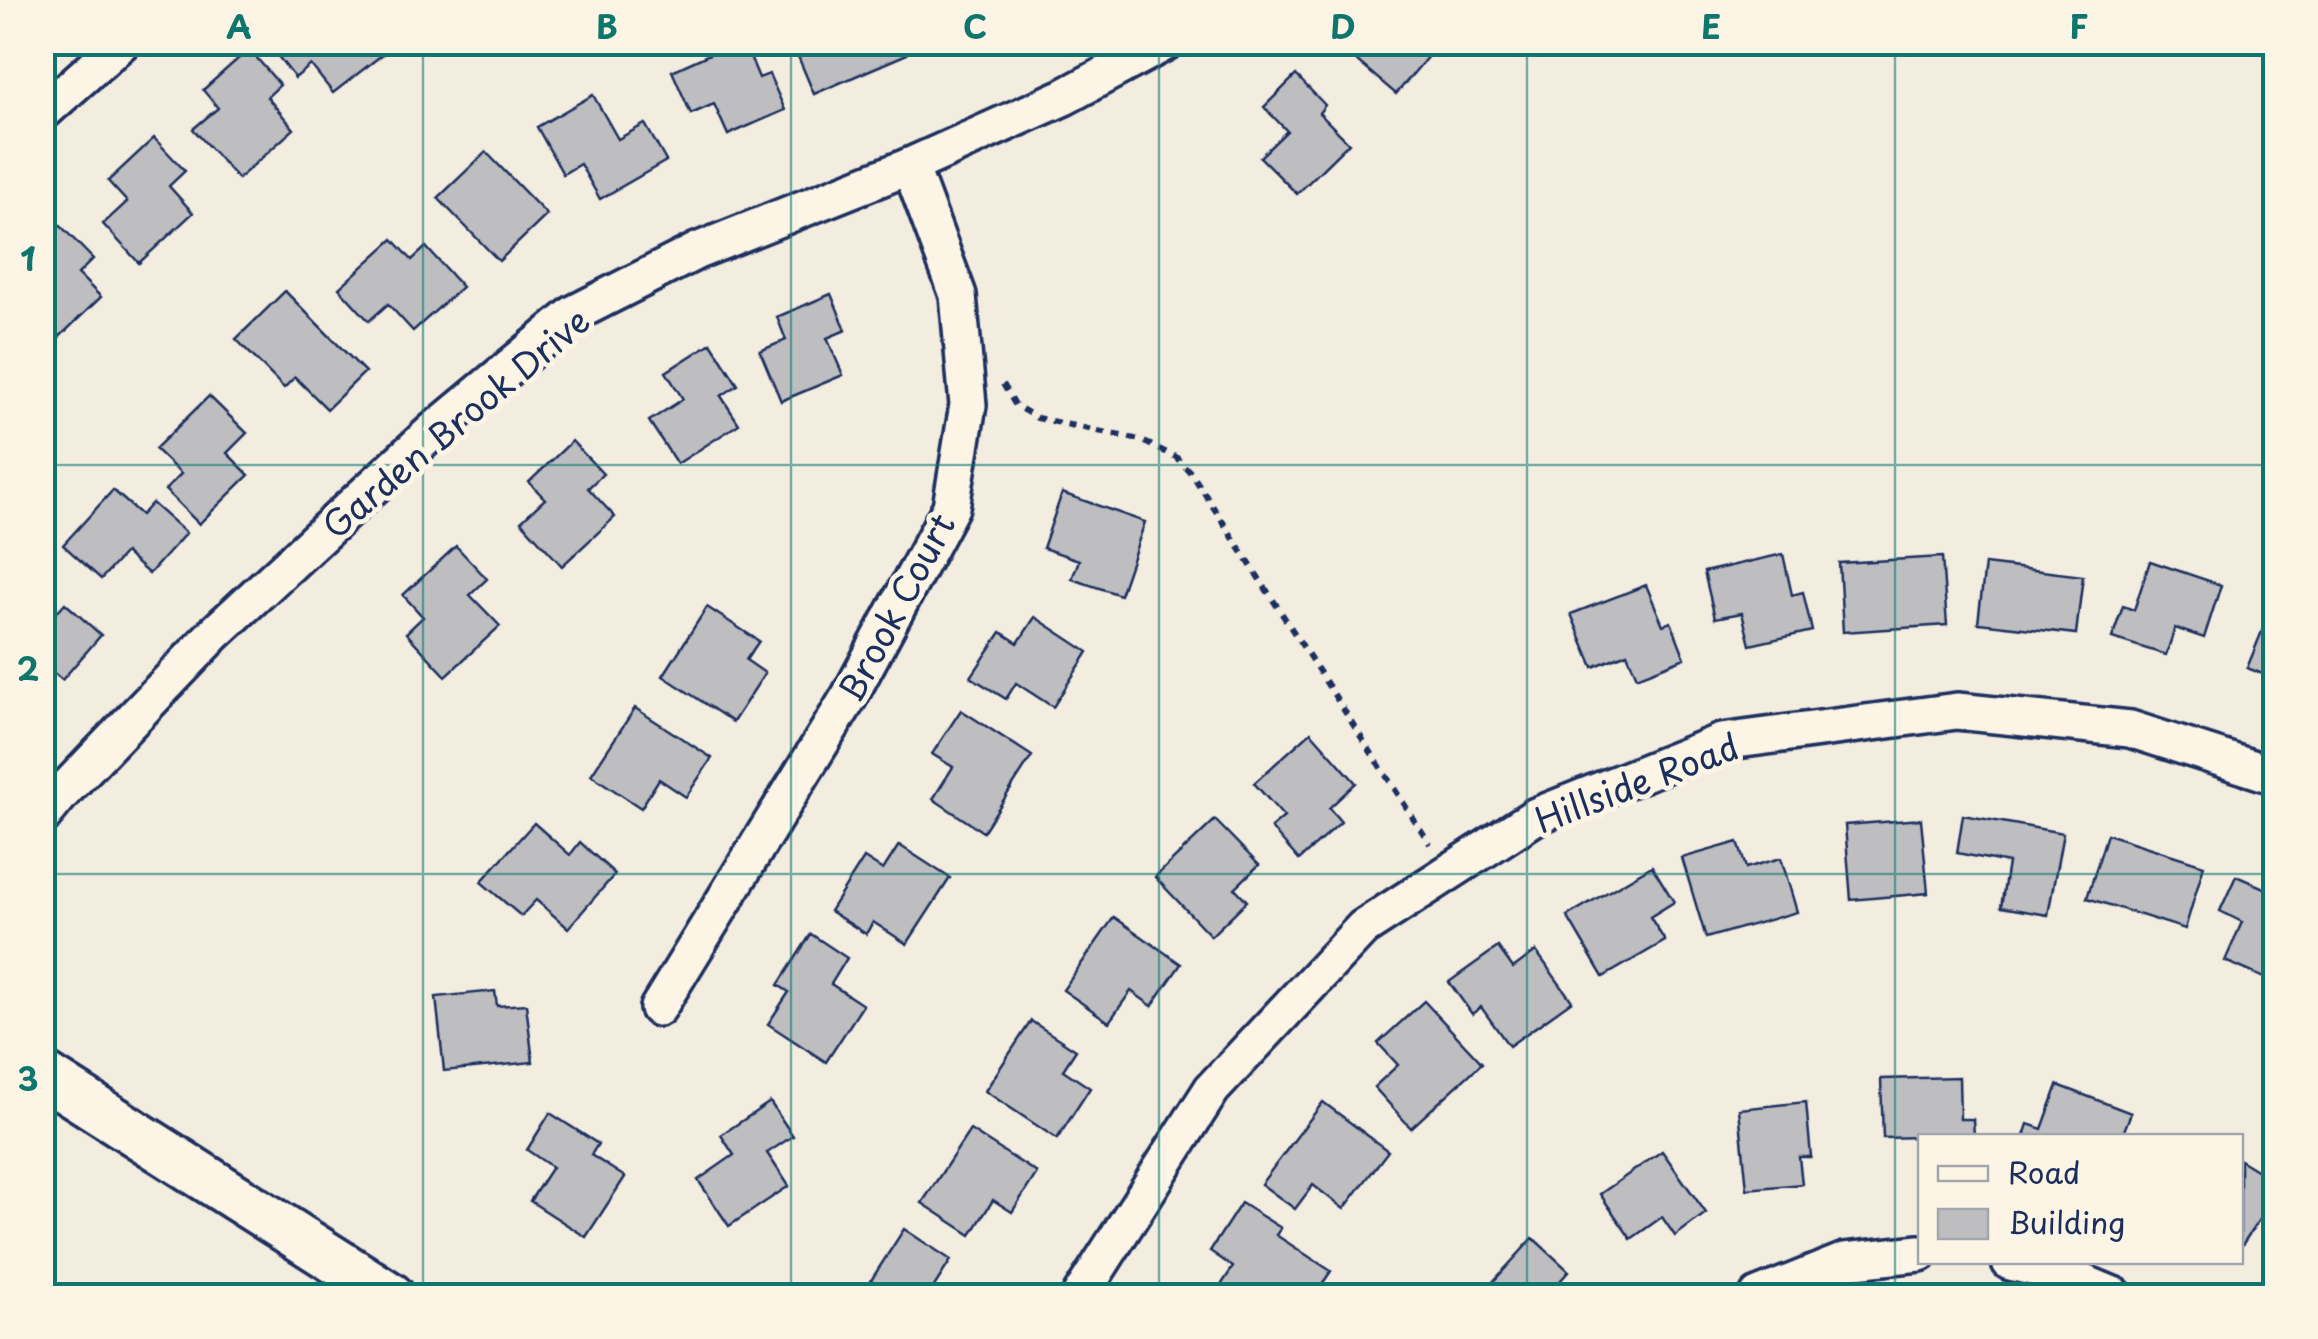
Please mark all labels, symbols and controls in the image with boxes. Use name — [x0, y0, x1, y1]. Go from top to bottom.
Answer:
text: A — [226, 2, 252, 50]
text: B — [596, 2, 618, 50]
text: C — [963, 2, 987, 50]
text: D — [1330, 2, 1356, 50]
text: E — [1701, 2, 1721, 50]
text: F — [2070, 2, 2088, 50]
text: 1 — [20, 234, 36, 282]
street label: Garden Brook Drive — [309, 294, 601, 550]
street label: Brook Court — [823, 503, 967, 711]
text: 2 — [17, 644, 39, 692]
street label: Hillside Road — [1526, 719, 1746, 845]
text: 3 — [18, 1054, 38, 1102]
legend — [1918, 1134, 2243, 1264]
text: Road — [2008, 1149, 2081, 1194]
text: Building — [2008, 1199, 2125, 1244]

